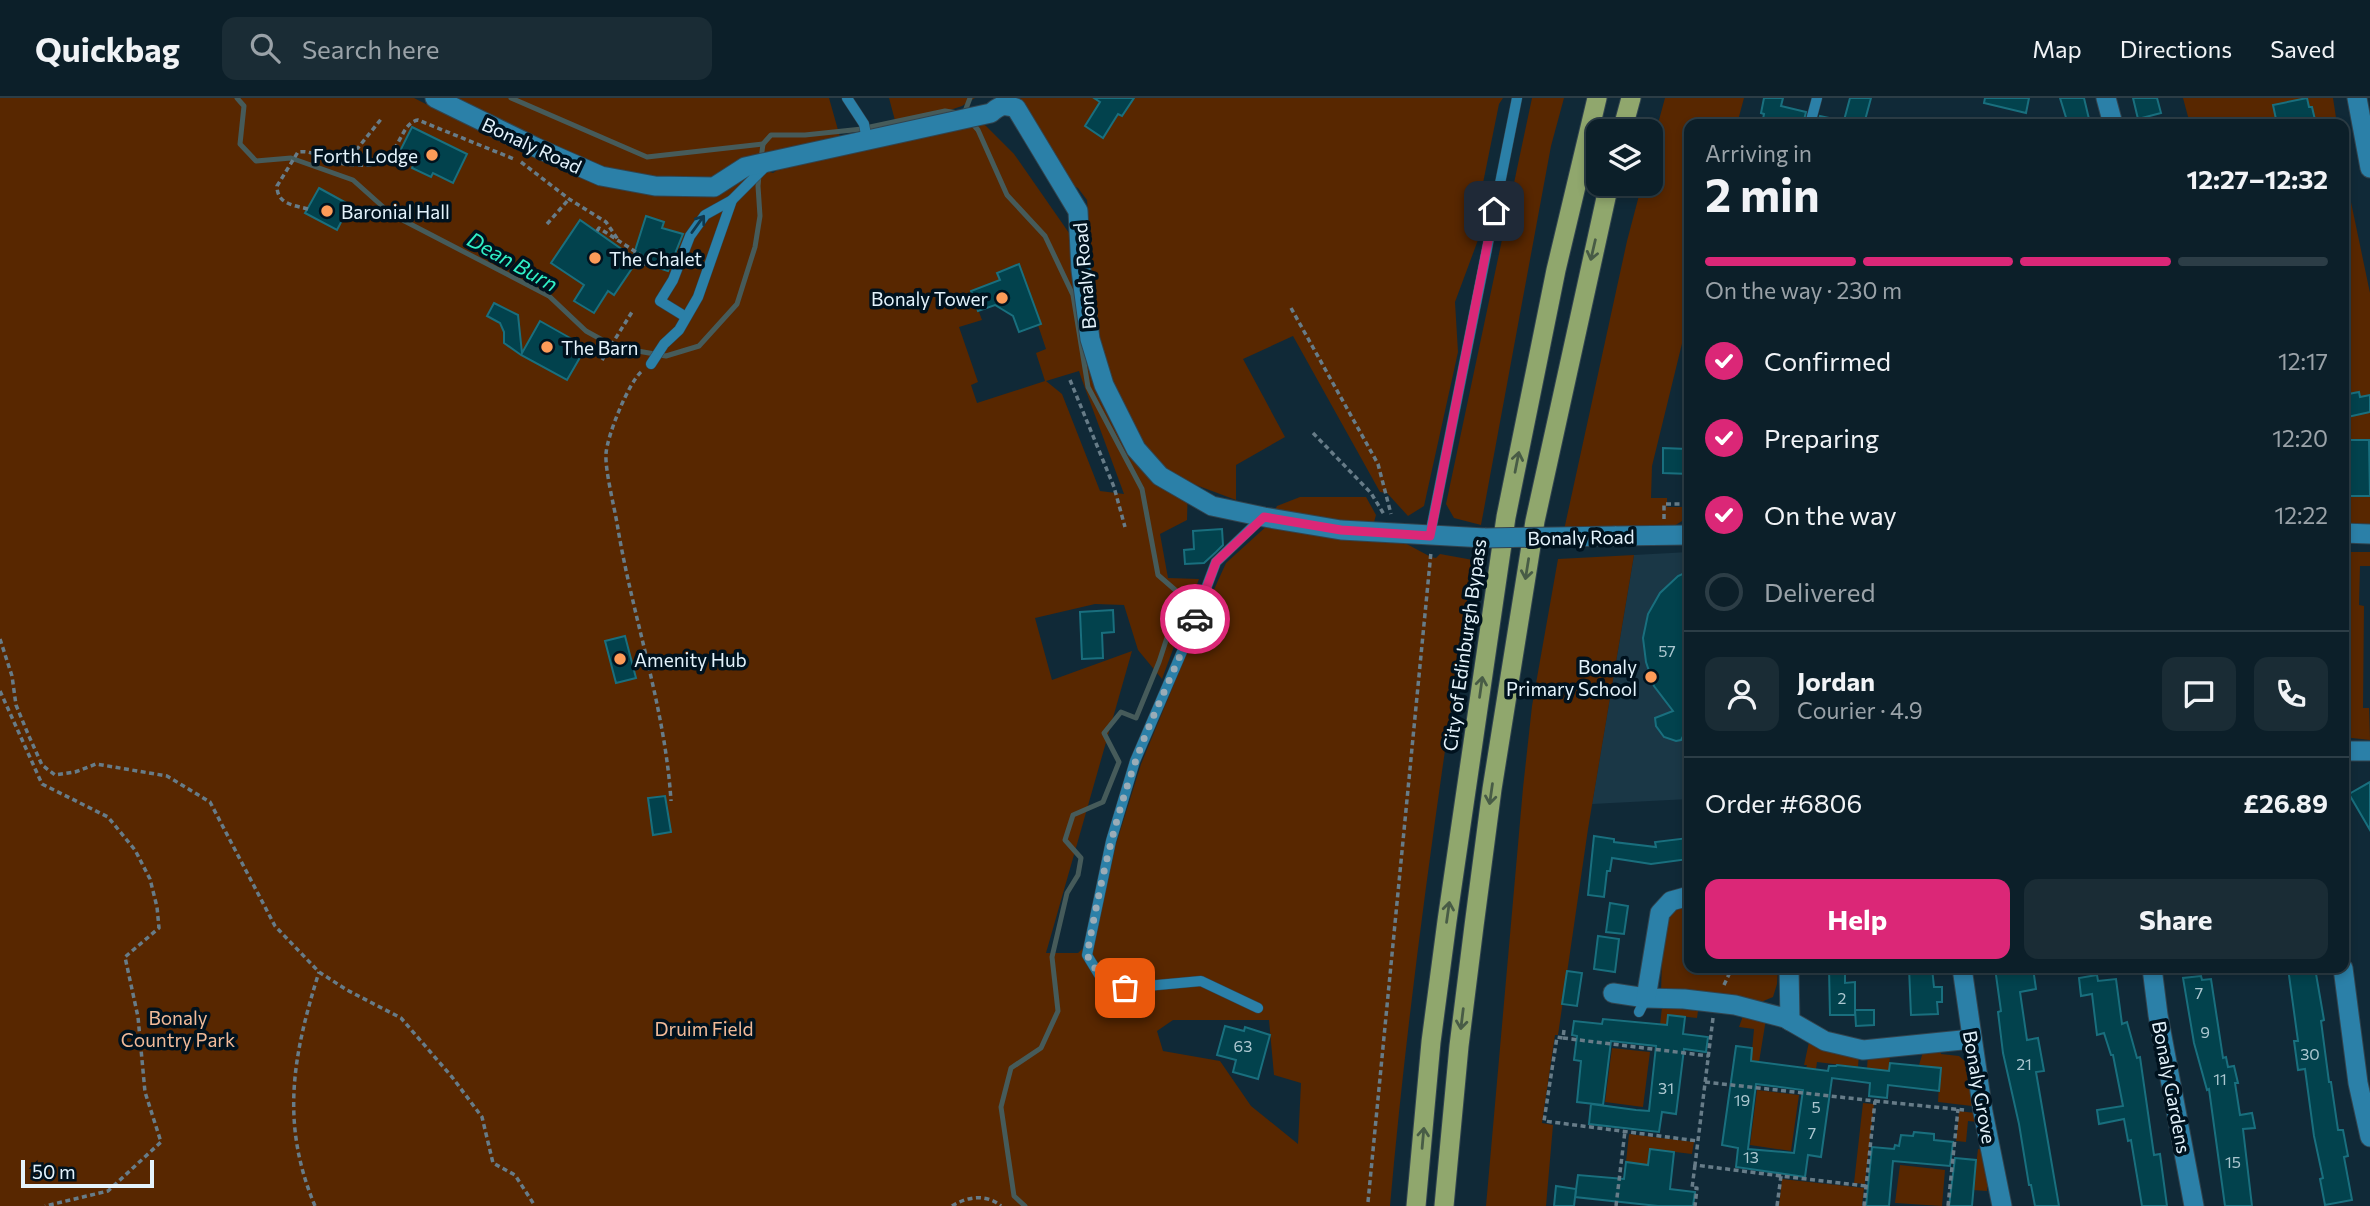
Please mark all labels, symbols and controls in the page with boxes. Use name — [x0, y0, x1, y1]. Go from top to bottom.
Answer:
search box — [222, 17, 712, 80]
text: Quickbag — [35, 28, 180, 69]
icon: search — [246, 29, 284, 67]
text: Search here — [302, 33, 439, 64]
text: Map — [2032, 34, 2082, 63]
text: Directions — [2120, 34, 2232, 63]
text: Saved — [2270, 34, 2335, 63]
street label: Bonaly Road — [479, 112, 585, 178]
map controls — [1586, 119, 1663, 196]
button: layers — [1586, 119, 1663, 196]
text: Arriving in — [1705, 139, 1812, 167]
place label: Forth Lodge — [313, 144, 418, 167]
marker: Forth Lodge — [424, 147, 440, 163]
text: 12:27–12:32 — [2186, 163, 2328, 194]
text: 2 min — [1705, 165, 1820, 221]
pin — [1464, 181, 1524, 241]
icon: home — [1475, 192, 1513, 230]
place label: Baronial Hall — [341, 200, 450, 223]
marker: Baronial Hall — [319, 203, 335, 219]
one-way arrow — [691, 215, 706, 234]
street label: Bonaly Road — [1068, 222, 1100, 330]
water label: Dean Burn — [464, 226, 562, 296]
one-way arrow — [1586, 238, 1599, 261]
place label: The Chalet — [609, 247, 702, 270]
marker: The Chalet — [587, 250, 603, 266]
text: On the way · 230 m — [1705, 276, 1902, 304]
place label: Bonaly Tower — [871, 287, 988, 310]
marker: Bonaly Tower — [994, 290, 1010, 306]
place label: The Barn — [561, 336, 638, 359]
marker: The Barn — [539, 339, 555, 355]
icon: check — [1705, 342, 1743, 380]
text: Confirmed — [1764, 345, 1891, 376]
text: 12:17 — [2278, 347, 2328, 375]
icon: check — [1705, 419, 1743, 457]
text: Preparing — [1764, 422, 1879, 453]
text: 12:20 — [2272, 424, 2328, 452]
one-way arrow — [1510, 451, 1524, 474]
icon: check — [1705, 496, 1743, 534]
text: On the way — [1764, 499, 1897, 530]
text: 12:22 — [2274, 501, 2328, 529]
street label: Bonaly Road — [1527, 525, 1635, 549]
street label: City of Edinburgh Bypass — [1438, 537, 1490, 753]
one-way arrow — [1520, 557, 1533, 580]
text: Delivered — [1764, 576, 1875, 607]
courier — [1160, 584, 1230, 654]
icon: car — [1176, 600, 1214, 638]
house number: 57 — [1658, 641, 1676, 660]
place label: Amenity Hub — [634, 648, 747, 671]
marker: Amenity Hub — [612, 651, 628, 667]
place label: Bonaly Primary School — [1506, 655, 1637, 700]
button: person — [1705, 657, 1779, 731]
button: chat — [2162, 657, 2236, 731]
button: phone — [2254, 657, 2328, 731]
text: Jordan — [1797, 665, 1875, 696]
marker: Bonaly Primary School — [1643, 669, 1659, 685]
one-way arrow — [1475, 676, 1488, 699]
text: Courier · 4.9 — [1797, 696, 1923, 724]
one-way arrow — [1485, 782, 1498, 804]
text: Order #6806 — [1705, 787, 1862, 818]
text: £26.89 — [2243, 787, 2328, 818]
button: Help — [1705, 879, 2010, 959]
button: Share — [2024, 879, 2328, 959]
one-way arrow — [1442, 901, 1455, 924]
pin — [1095, 958, 1155, 1018]
icon: bag — [1106, 969, 1144, 1007]
house number: 7 — [2195, 983, 2203, 1002]
house number: 2 — [1838, 988, 1847, 1007]
park label: Bonaly Country Park — [121, 1006, 235, 1051]
one-way arrow — [1455, 1007, 1468, 1030]
park label: Druim Field — [655, 1017, 753, 1040]
street label: Bonaly Gardens — [2148, 1019, 2196, 1155]
house number: 9 — [2200, 1022, 2210, 1041]
street label: Bonaly Grove — [1959, 1029, 2001, 1145]
house number: 63 — [1234, 1036, 1252, 1055]
house number: 30 — [2300, 1044, 2320, 1063]
house number: 21 — [2016, 1054, 2032, 1073]
house number: 11 — [2213, 1069, 2227, 1088]
house number: 31 — [1658, 1078, 1674, 1097]
house number: 19 — [1734, 1090, 1750, 1109]
house number: 5 — [1811, 1097, 1821, 1116]
house number: 7 — [1808, 1123, 1816, 1142]
one-way arrow — [1416, 1127, 1429, 1150]
house number: 13 — [1743, 1147, 1759, 1166]
house number: 15 — [2225, 1152, 2241, 1171]
scale bar — [21, 1157, 154, 1189]
text: 50 m — [32, 1160, 76, 1183]

